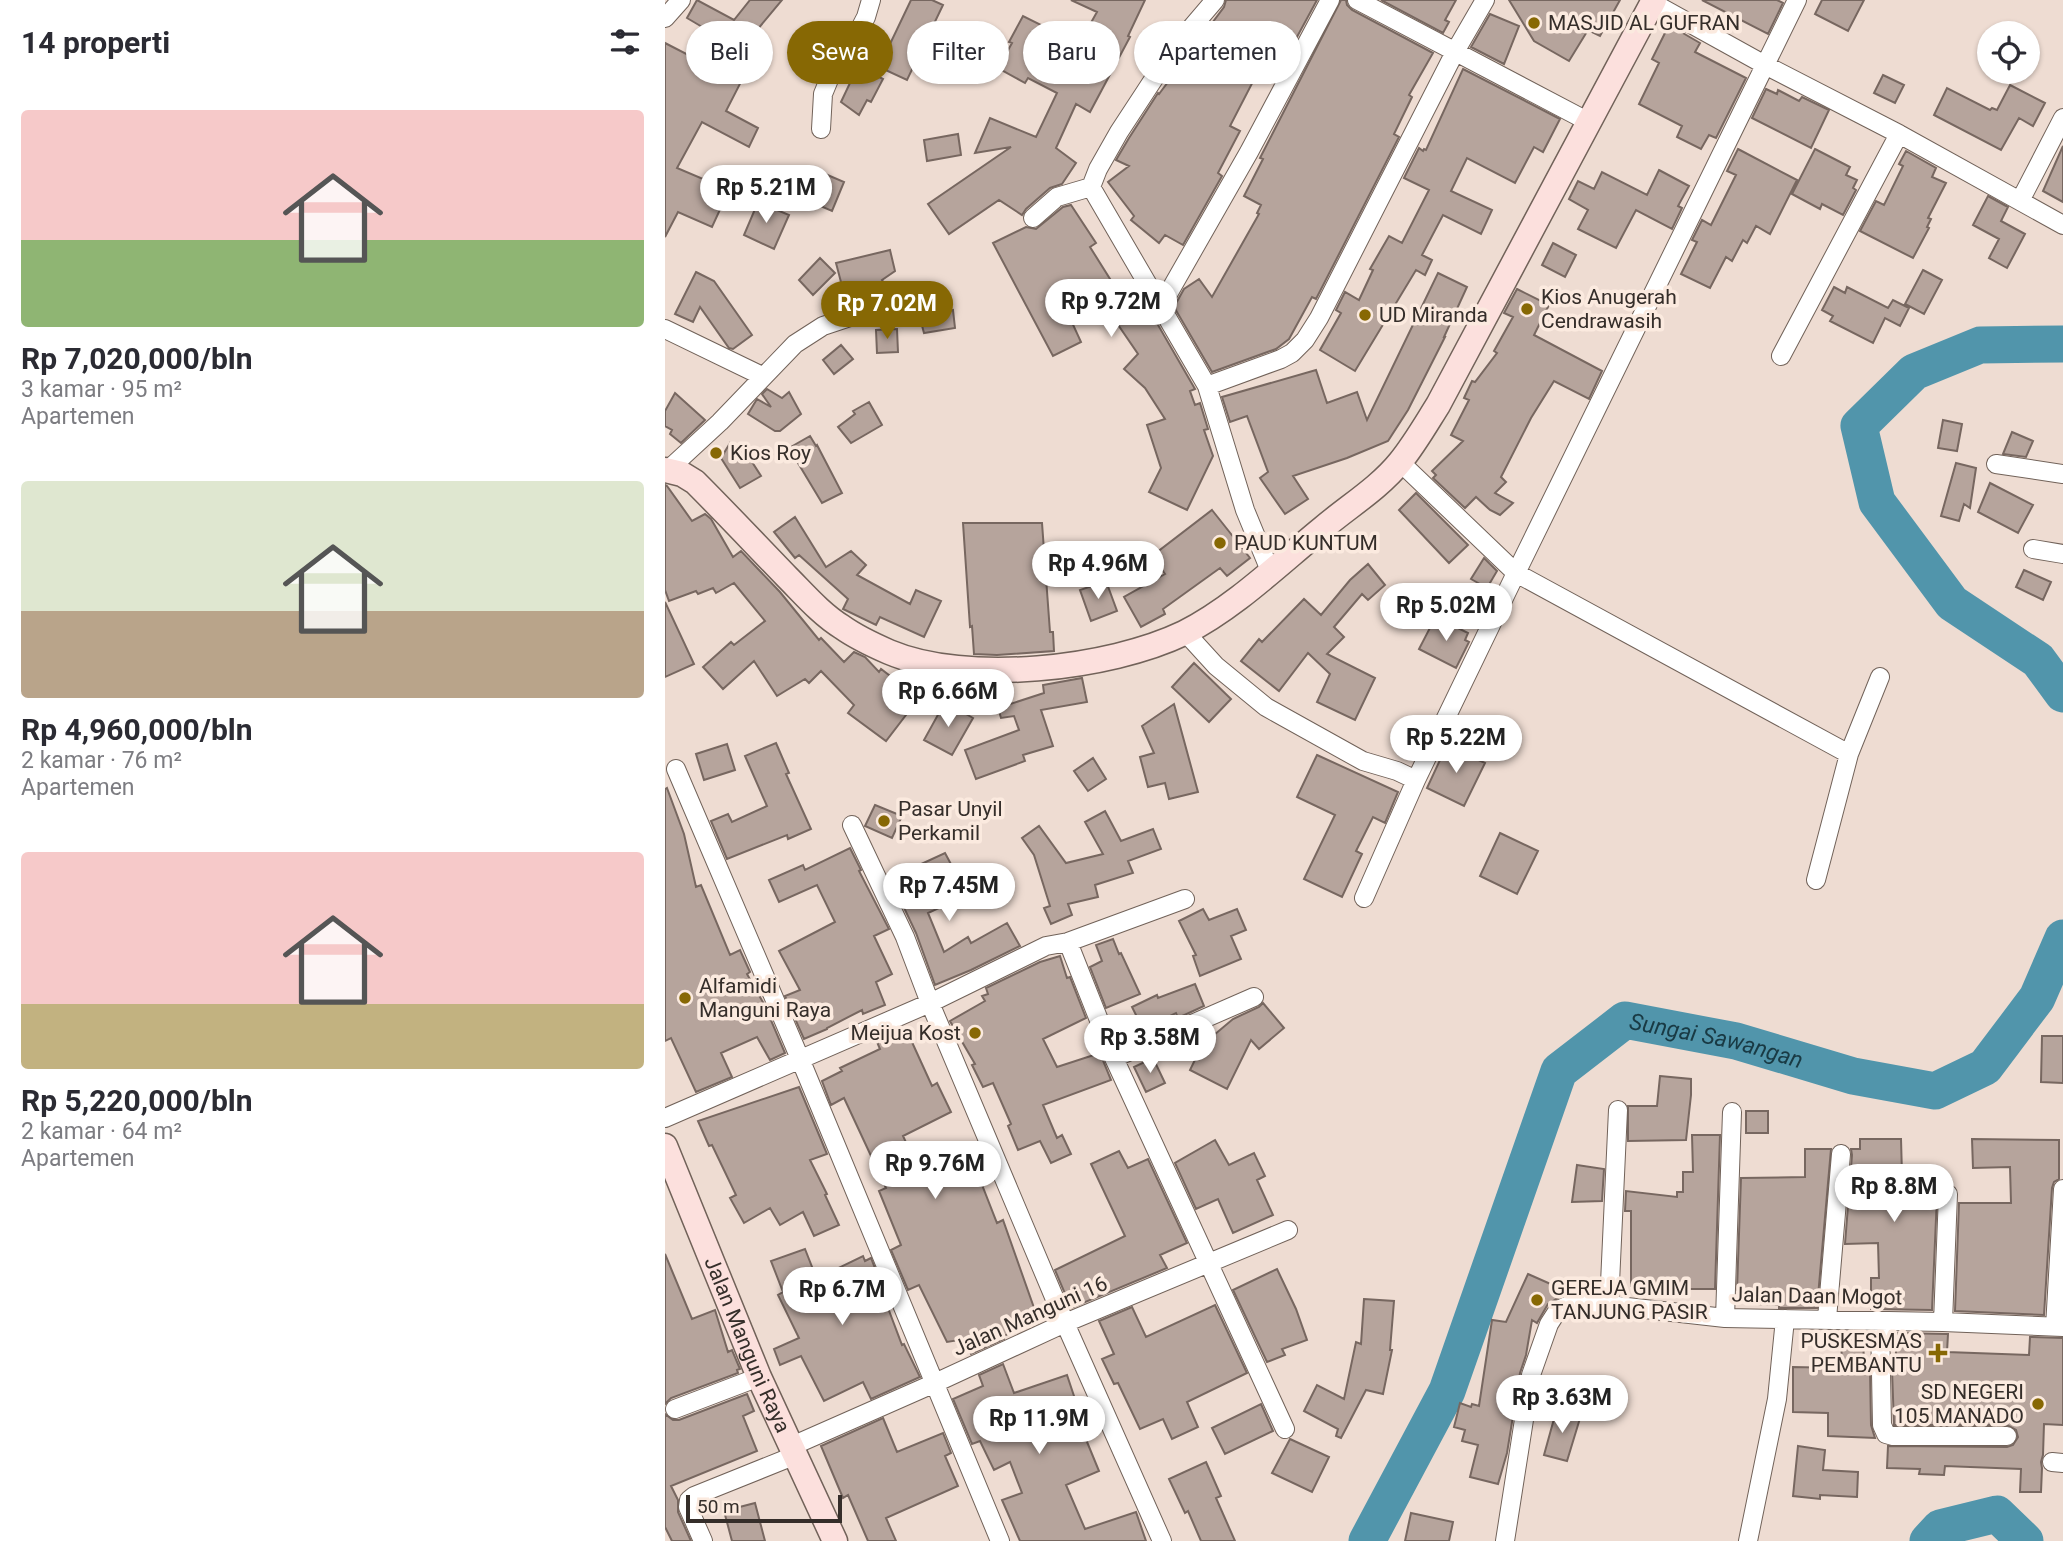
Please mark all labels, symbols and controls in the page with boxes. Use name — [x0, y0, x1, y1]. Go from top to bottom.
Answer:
place label: MASJID AL GUFRAN — [1548, 11, 1740, 35]
marker: MASJID AL GUFRAN — [1526, 15, 1542, 31]
chip: Beli — [686, 21, 773, 84]
chip: Sewa — [787, 21, 893, 84]
chip: Filter — [907, 21, 1009, 84]
chip: Baru — [1023, 21, 1120, 84]
chip: Apartemen — [1134, 21, 1301, 84]
map controls — [1977, 21, 2040, 84]
button: locate — [1977, 21, 2040, 84]
icon: filters — [606, 23, 644, 61]
text: 14 properti — [21, 25, 170, 60]
icon: home — [270, 155, 396, 281]
pin: Rp 5.21M — [694, 166, 838, 225]
text: Rp 5.21M — [716, 174, 816, 201]
pin: Rp 9.72M — [1039, 280, 1183, 339]
pin: Rp 7.02M — [815, 282, 959, 341]
place label: Kios Anugerah Cendrawasih — [1541, 285, 1677, 333]
text: Rp 9.72M — [1061, 288, 1161, 315]
text: Rp 7.02M — [837, 290, 937, 317]
marker: Kios Anugerah Cendrawasih — [1519, 301, 1535, 317]
place label: UD Miranda — [1379, 303, 1488, 327]
marker: UD Miranda — [1357, 307, 1373, 323]
text: Rp 7,020,000/bln — [21, 341, 253, 376]
text: 3 kamar · 95 m² — [21, 376, 182, 403]
text: Apartemen — [21, 403, 135, 430]
place label: Kios Roy — [730, 441, 811, 465]
marker: Kios Roy — [708, 445, 724, 461]
icon: home — [270, 526, 396, 652]
place label: PAUD KUNTUM — [1234, 531, 1378, 555]
marker: PAUD KUNTUM — [1212, 535, 1228, 551]
pin: Rp 4.96M — [1026, 542, 1170, 601]
text: Rp 4.96M — [1048, 550, 1148, 577]
pin: Rp 5.02M — [1374, 584, 1518, 643]
text: Rp 5.02M — [1396, 592, 1496, 619]
pin: Rp 6.66M — [876, 670, 1020, 729]
text: Rp 6.66M — [898, 678, 998, 705]
text: Rp 4,960,000/bln — [21, 712, 253, 747]
pin: Rp 5.22M — [1384, 716, 1528, 775]
text: Rp 5.22M — [1406, 724, 1506, 751]
text: 2 kamar · 76 m² — [21, 747, 182, 774]
text: Apartemen — [21, 774, 135, 801]
place label: Pasar Unyil Perkamil — [898, 797, 1003, 845]
marker: Pasar Unyil Perkamil — [876, 813, 892, 829]
pin: Rp 7.45M — [877, 864, 1021, 923]
text: Rp 7.45M — [899, 872, 999, 899]
icon: home — [270, 897, 396, 1023]
place label: Alfamidi Manguni Raya — [699, 974, 831, 1022]
marker: Alfamidi Manguni Raya — [677, 990, 693, 1006]
water label: Sungai Sawangan — [1627, 1008, 1806, 1074]
pin: Rp 3.58M — [1078, 1016, 1222, 1075]
place label: Meijua Kost — [851, 1021, 961, 1045]
text: Rp 3.58M — [1100, 1024, 1200, 1051]
marker: Meijua Kost — [967, 1025, 983, 1041]
text: Rp 5,220,000/bln — [21, 1083, 253, 1118]
text: 2 kamar · 64 m² — [21, 1118, 182, 1145]
pin: Rp 9.76M — [863, 1142, 1007, 1201]
text: Apartemen — [21, 1145, 135, 1172]
text: Rp 9.76M — [885, 1150, 985, 1177]
pin: Rp 8.8M — [1829, 1164, 1959, 1224]
text: Rp 8.8M — [1851, 1173, 1937, 1200]
street label: Jalan Manguni Raya — [699, 1253, 795, 1436]
pin: Rp 6.7M — [777, 1268, 907, 1327]
street label: Jalan Manguni 16 — [949, 1271, 1111, 1361]
text: Rp 6.7M — [799, 1276, 885, 1303]
place label: GEREJA GMIM TANJUNG PASIR — [1551, 1276, 1708, 1324]
street label: Jalan Daan Mogot — [1731, 1283, 1903, 1309]
marker: GEREJA GMIM TANJUNG PASIR — [1529, 1292, 1545, 1308]
place label: PUSKESMAS PEMBANTU — [1800, 1329, 1922, 1377]
marker: PUSKESMAS PEMBANTU — [1928, 1343, 1948, 1363]
pin: Rp 3.63M — [1490, 1376, 1634, 1435]
place label: SD NEGERI 105 MANADO — [1894, 1380, 2024, 1428]
text: Rp 3.63M — [1512, 1384, 1612, 1411]
pin: Rp 11.9M — [967, 1396, 1111, 1456]
marker: SD NEGERI 105 MANADO — [2030, 1396, 2046, 1412]
text: Rp 11.9M — [989, 1405, 1089, 1432]
scale bar — [686, 1492, 842, 1524]
text: 50 m — [697, 1495, 740, 1518]

